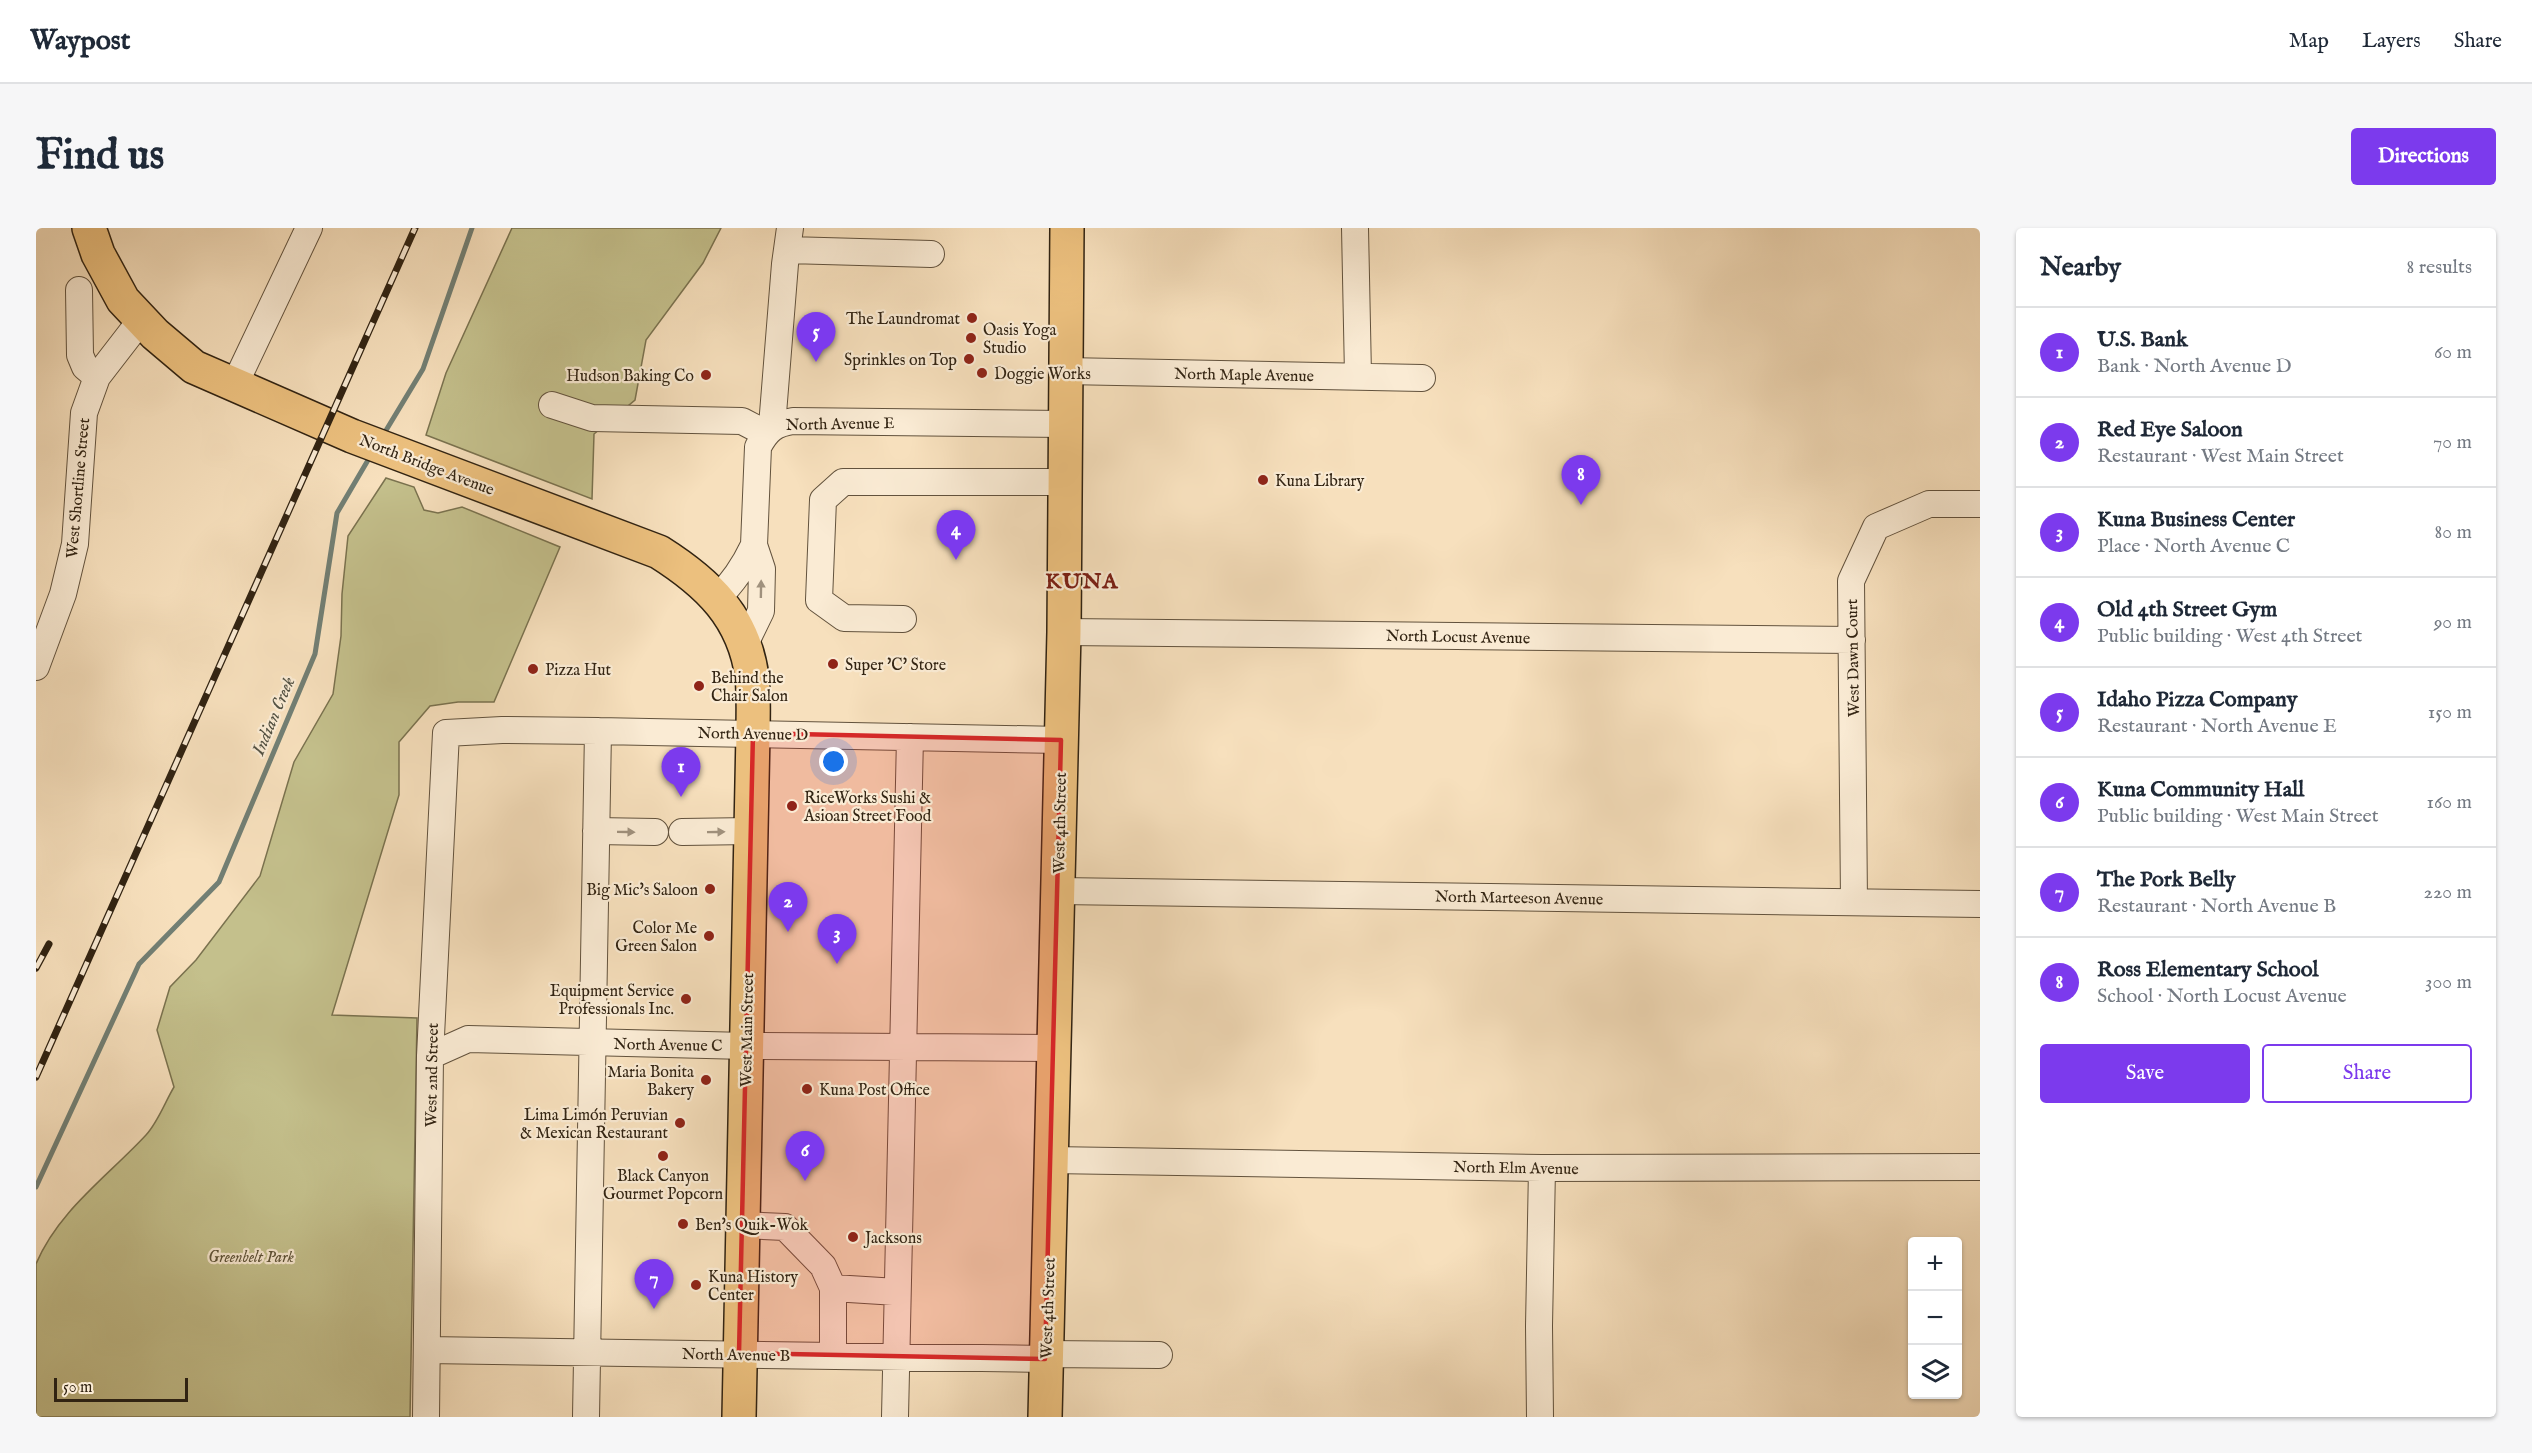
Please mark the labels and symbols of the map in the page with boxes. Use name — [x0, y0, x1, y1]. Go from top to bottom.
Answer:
place label: The Laundromat — [846, 310, 961, 330]
marker: The Laundromat — [965, 311, 979, 325]
pin: 5 — [796, 312, 836, 362]
place label: Oasis Yoga Studio — [983, 321, 1056, 359]
marker: Oasis Yoga Studio — [964, 331, 978, 345]
place label: Sprinkles on Top — [844, 351, 957, 371]
marker: Sprinkles on Top — [962, 352, 976, 366]
place label: Doggie Works — [994, 365, 1091, 385]
street label: North Maple Avenue — [1174, 365, 1314, 387]
marker: Doggie Works — [975, 366, 989, 380]
place label: Hudson Baking Co — [566, 367, 694, 387]
marker: Hudson Baking Co — [699, 368, 713, 382]
street label: North Avenue E — [785, 414, 895, 436]
street label: West Shortline Street — [63, 417, 95, 559]
street label: North Bridge Avenue — [356, 431, 497, 501]
pin: 8 — [1562, 456, 1600, 505]
place label: Kuna Library — [1275, 472, 1364, 492]
marker: Kuna Library — [1256, 473, 1270, 487]
pin: 4 — [936, 510, 976, 560]
district label: KUNA — [1045, 568, 1119, 596]
one-way arrow — [756, 580, 766, 599]
street label: West Dawn Court — [1843, 598, 1865, 717]
street label: North Locust Avenue — [1386, 627, 1530, 649]
place label: Super 'C' Store — [845, 656, 946, 676]
marker: Super 'C' Store — [826, 657, 840, 671]
place label: Pizza Hut — [545, 661, 612, 681]
marker: Pizza Hut — [526, 662, 540, 676]
place label: Behind the Chair Salon — [711, 669, 788, 707]
water label: Indian Creek — [247, 674, 301, 760]
marker: Behind the Chair Salon — [692, 679, 706, 693]
street label: North Avenue D — [698, 724, 809, 746]
your location — [819, 747, 848, 776]
pin: 1 — [662, 748, 700, 797]
street label: West 4th Street — [1050, 772, 1072, 874]
place label: RiceWorks Sushi & Asioan Street Food — [803, 789, 932, 827]
marker: RiceWorks Sushi & Asioan Street Food — [785, 799, 799, 813]
one-way arrow — [616, 827, 635, 836]
one-way arrow — [707, 827, 726, 837]
place label: Big Mic's Saloon — [586, 881, 698, 901]
marker: Big Mic's Saloon — [703, 882, 717, 896]
pin: 2 — [768, 882, 807, 932]
street label: North Marteeson Avenue — [1435, 888, 1603, 910]
pin: 3 — [818, 914, 856, 964]
place label: Color Me Green Salon — [615, 919, 697, 957]
marker: Color Me Green Salon — [702, 929, 716, 943]
street label: West Main Street — [737, 972, 759, 1087]
place label: Equipment Service Professionals Inc. — [550, 982, 674, 1020]
marker: Equipment Service Professionals Inc. — [679, 992, 693, 1006]
street label: West 2nd Street — [422, 1022, 444, 1127]
street label: North Avenue C — [613, 1035, 723, 1057]
place label: Maria Bonita Bakery — [607, 1063, 694, 1101]
marker: Maria Bonita Bakery — [699, 1073, 713, 1087]
place label: Kuna Post Office — [819, 1081, 930, 1101]
marker: Kuna Post Office — [800, 1082, 814, 1096]
place label: Lima Limón Peruvian & Mexican Restaurant — [520, 1106, 669, 1144]
marker: Lima Limón Peruvian & Mexican Restaurant — [673, 1116, 687, 1130]
pin: 6 — [786, 1132, 824, 1181]
marker: Black Canyon Gourmet Popcorn — [656, 1149, 670, 1163]
street label: North Elm Avenue — [1453, 1158, 1579, 1180]
place label: Black Canyon Gourmet Popcorn — [603, 1167, 724, 1205]
place label: Ben's Quik-Wok — [695, 1216, 809, 1236]
marker: Ben's Quik-Wok — [676, 1217, 690, 1231]
place label: Jacksons — [863, 1229, 922, 1249]
marker: Jacksons — [846, 1230, 860, 1244]
park label: Greenbelt Park — [208, 1248, 295, 1268]
street label: West 4th Street — [1037, 1256, 1061, 1359]
pin: 7 — [634, 1260, 674, 1309]
place label: Kuna History Center — [708, 1268, 798, 1306]
marker: Kuna History Center — [689, 1278, 703, 1292]
street label: North Avenue B — [682, 1345, 790, 1367]
scale bar — [54, 1375, 188, 1402]

